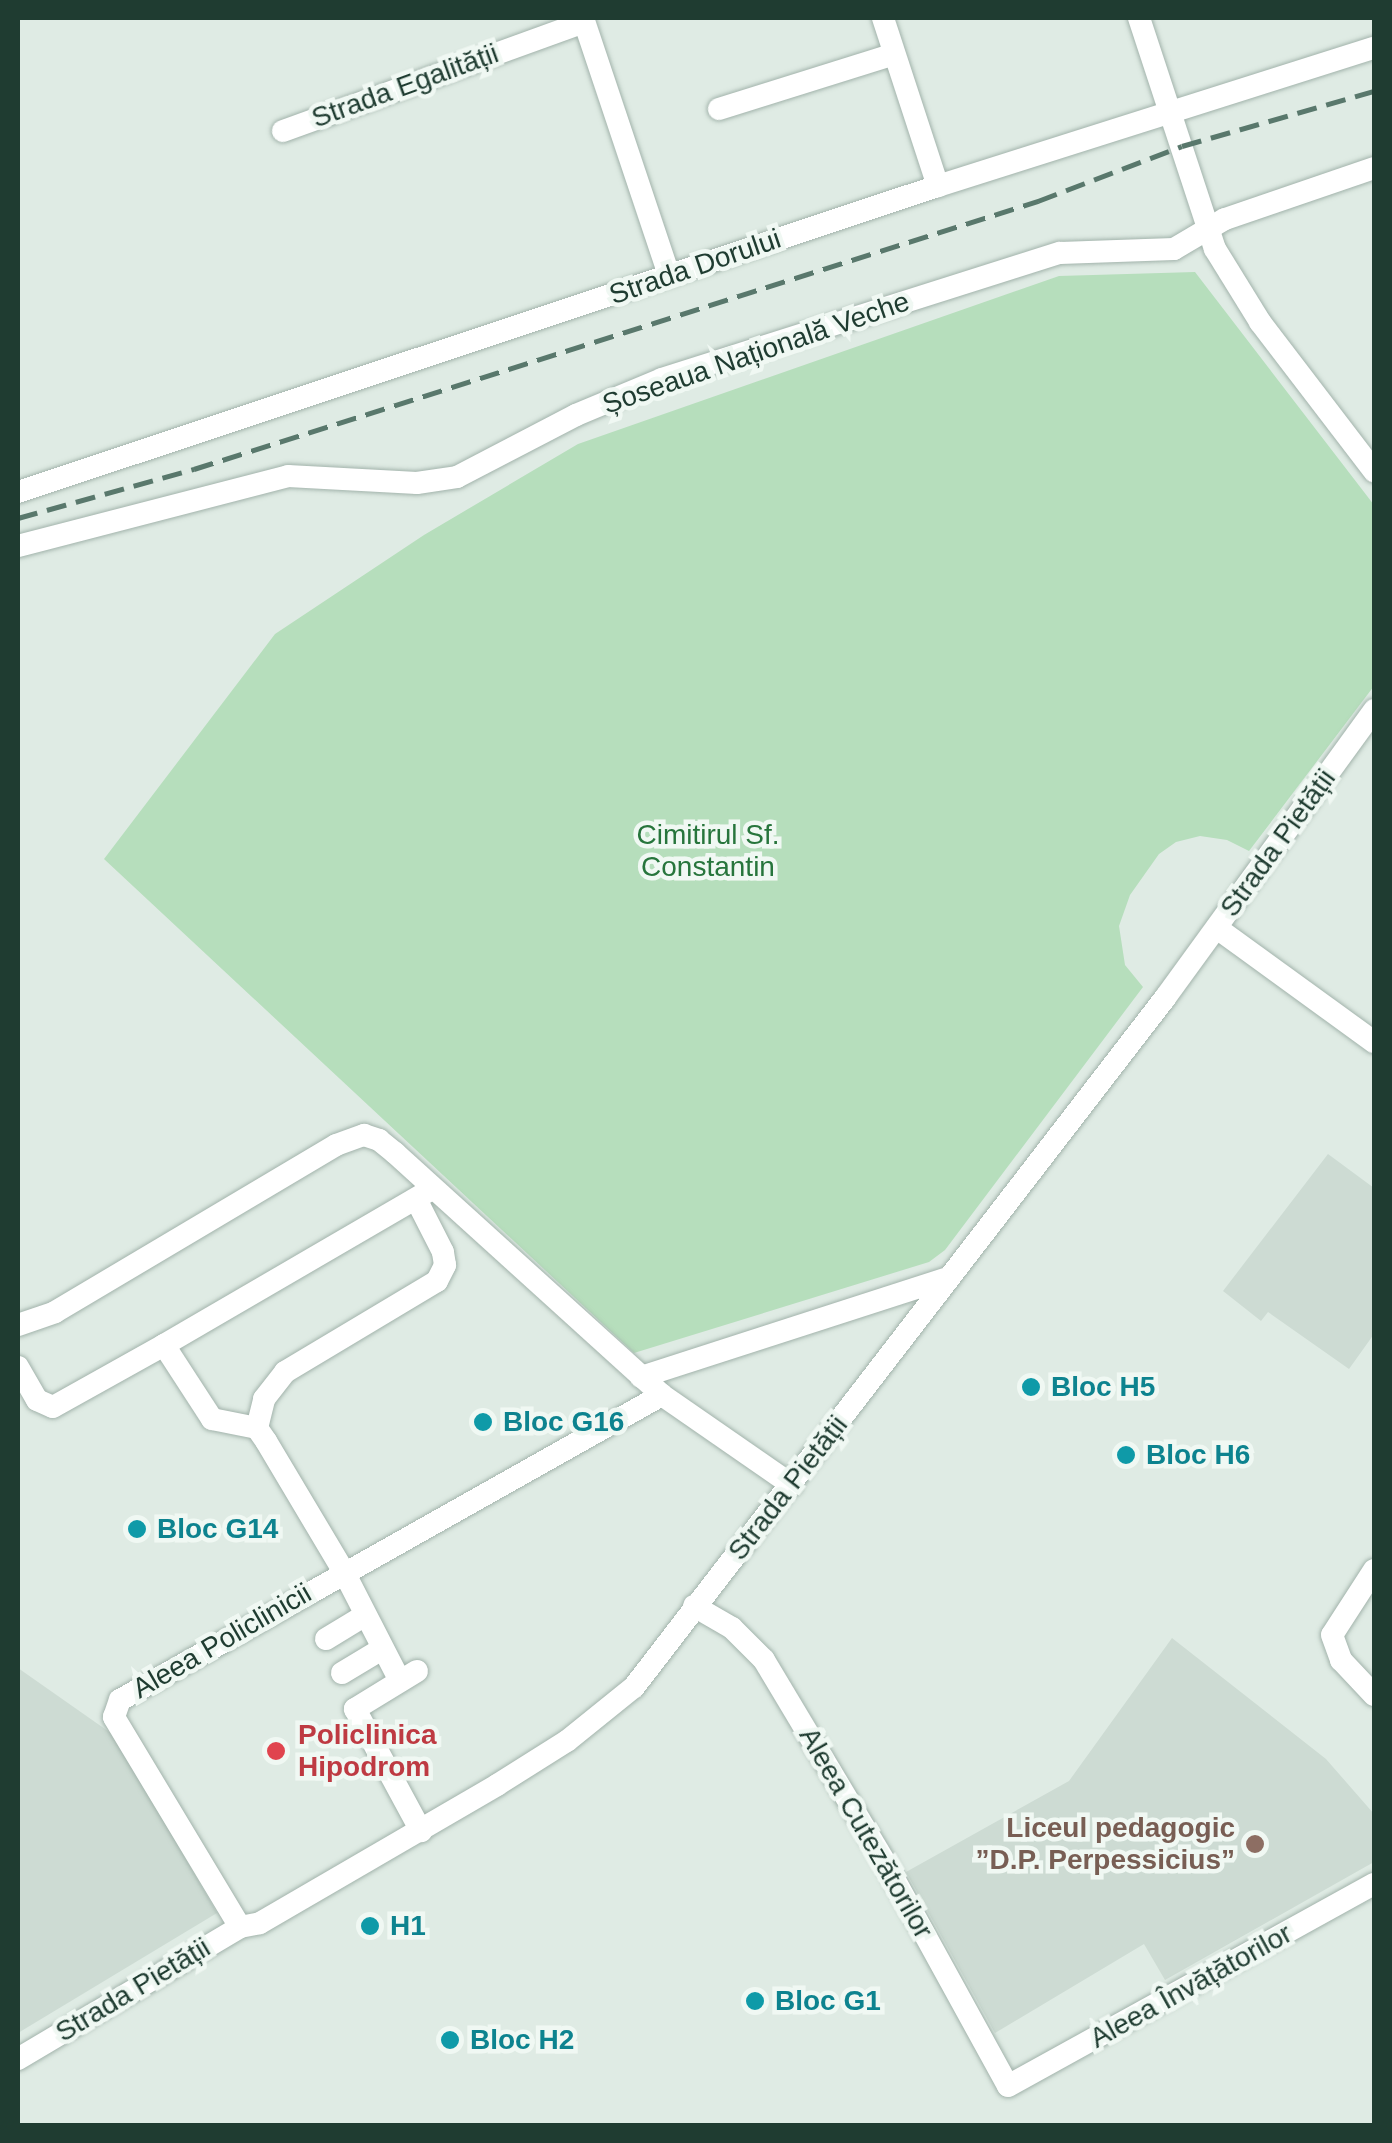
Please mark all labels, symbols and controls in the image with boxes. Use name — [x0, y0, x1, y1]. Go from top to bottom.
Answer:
street label: Strada Egalității — [307, 37, 503, 135]
street label: Strada Dorului — [605, 222, 785, 312]
street label: Șoseaua Națională Veche — [598, 285, 914, 421]
street label: Strada Pietății — [1213, 763, 1343, 923]
park label: Cimitirul Sf. Constantin — [636, 818, 780, 884]
place label: Bloc H5 — [1051, 1370, 1155, 1404]
marker: Bloc H5 — [1020, 1376, 1042, 1398]
place label: Bloc G16 — [503, 1405, 624, 1439]
street label: Strada Pietății — [721, 1409, 855, 1567]
marker: Bloc G16 — [472, 1411, 494, 1433]
place label: Bloc H6 — [1146, 1438, 1250, 1472]
marker: Bloc H6 — [1115, 1444, 1137, 1466]
place label: Bloc G14 — [157, 1512, 278, 1546]
marker: Bloc G14 — [126, 1518, 148, 1540]
street label: Aleea Policlinicii — [127, 1576, 317, 1706]
place label: Policlinica Hipodrom — [298, 1718, 436, 1784]
street label: Aleea Cutezătorilor — [792, 1721, 940, 1945]
marker: Policlinica Hipodrom — [263, 1738, 289, 1764]
place label: Liceul pedagogic ”D.P. Perpessicius” — [976, 1811, 1235, 1877]
marker: Liceul pedagogic ”D.P. Perpessicius” — [1244, 1833, 1266, 1855]
place label: H1 — [390, 1909, 426, 1943]
marker: H1 — [359, 1915, 381, 1937]
street label: Aleea Învățătorilor — [1084, 1917, 1298, 2055]
street label: Strada Pietății — [50, 1931, 216, 2049]
place label: Bloc G1 — [775, 1984, 881, 2018]
marker: Bloc G1 — [744, 1990, 766, 2012]
place label: Bloc H2 — [470, 2023, 574, 2057]
marker: Bloc H2 — [439, 2029, 461, 2051]

